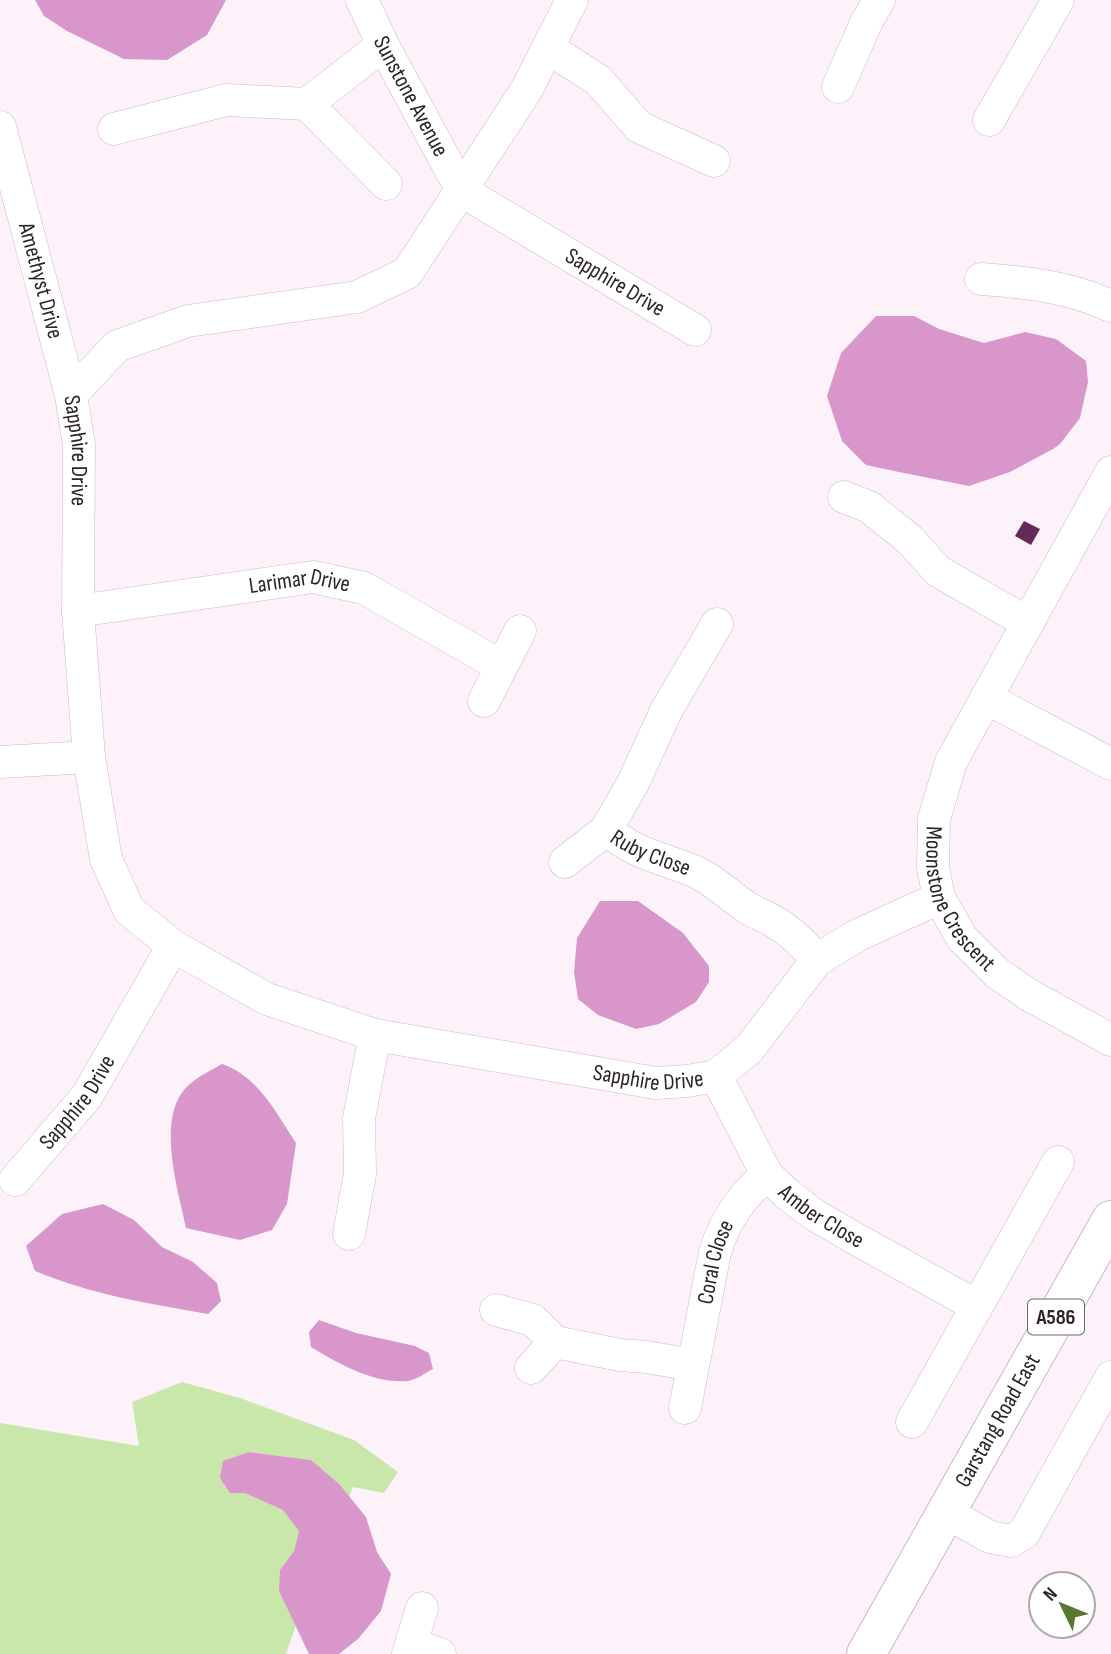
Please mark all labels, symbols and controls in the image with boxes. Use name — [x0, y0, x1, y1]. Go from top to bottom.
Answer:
street label: Sunstone Avenue — [367, 32, 455, 161]
street label: Amethyst Drive — [12, 219, 69, 342]
street label: Sapphire Drive — [560, 242, 670, 323]
street label: Sapphire Drive — [57, 393, 93, 506]
street label: Larimar Drive — [247, 563, 353, 600]
street label: Ruby Close — [605, 823, 695, 882]
street label: Moonstone Crescent — [919, 826, 1001, 977]
street label: Sapphire Drive — [33, 1050, 122, 1155]
street label: Sapphire Drive — [591, 1058, 706, 1097]
street label: Amber Close — [771, 1178, 869, 1255]
street label: Coral Close — [691, 1215, 740, 1307]
road number: A586 — [1028, 1300, 1084, 1334]
street label: Garstang Road East — [949, 1349, 1046, 1492]
north arrow — [1027, 1570, 1097, 1640]
text: N — [1039, 1583, 1063, 1606]

